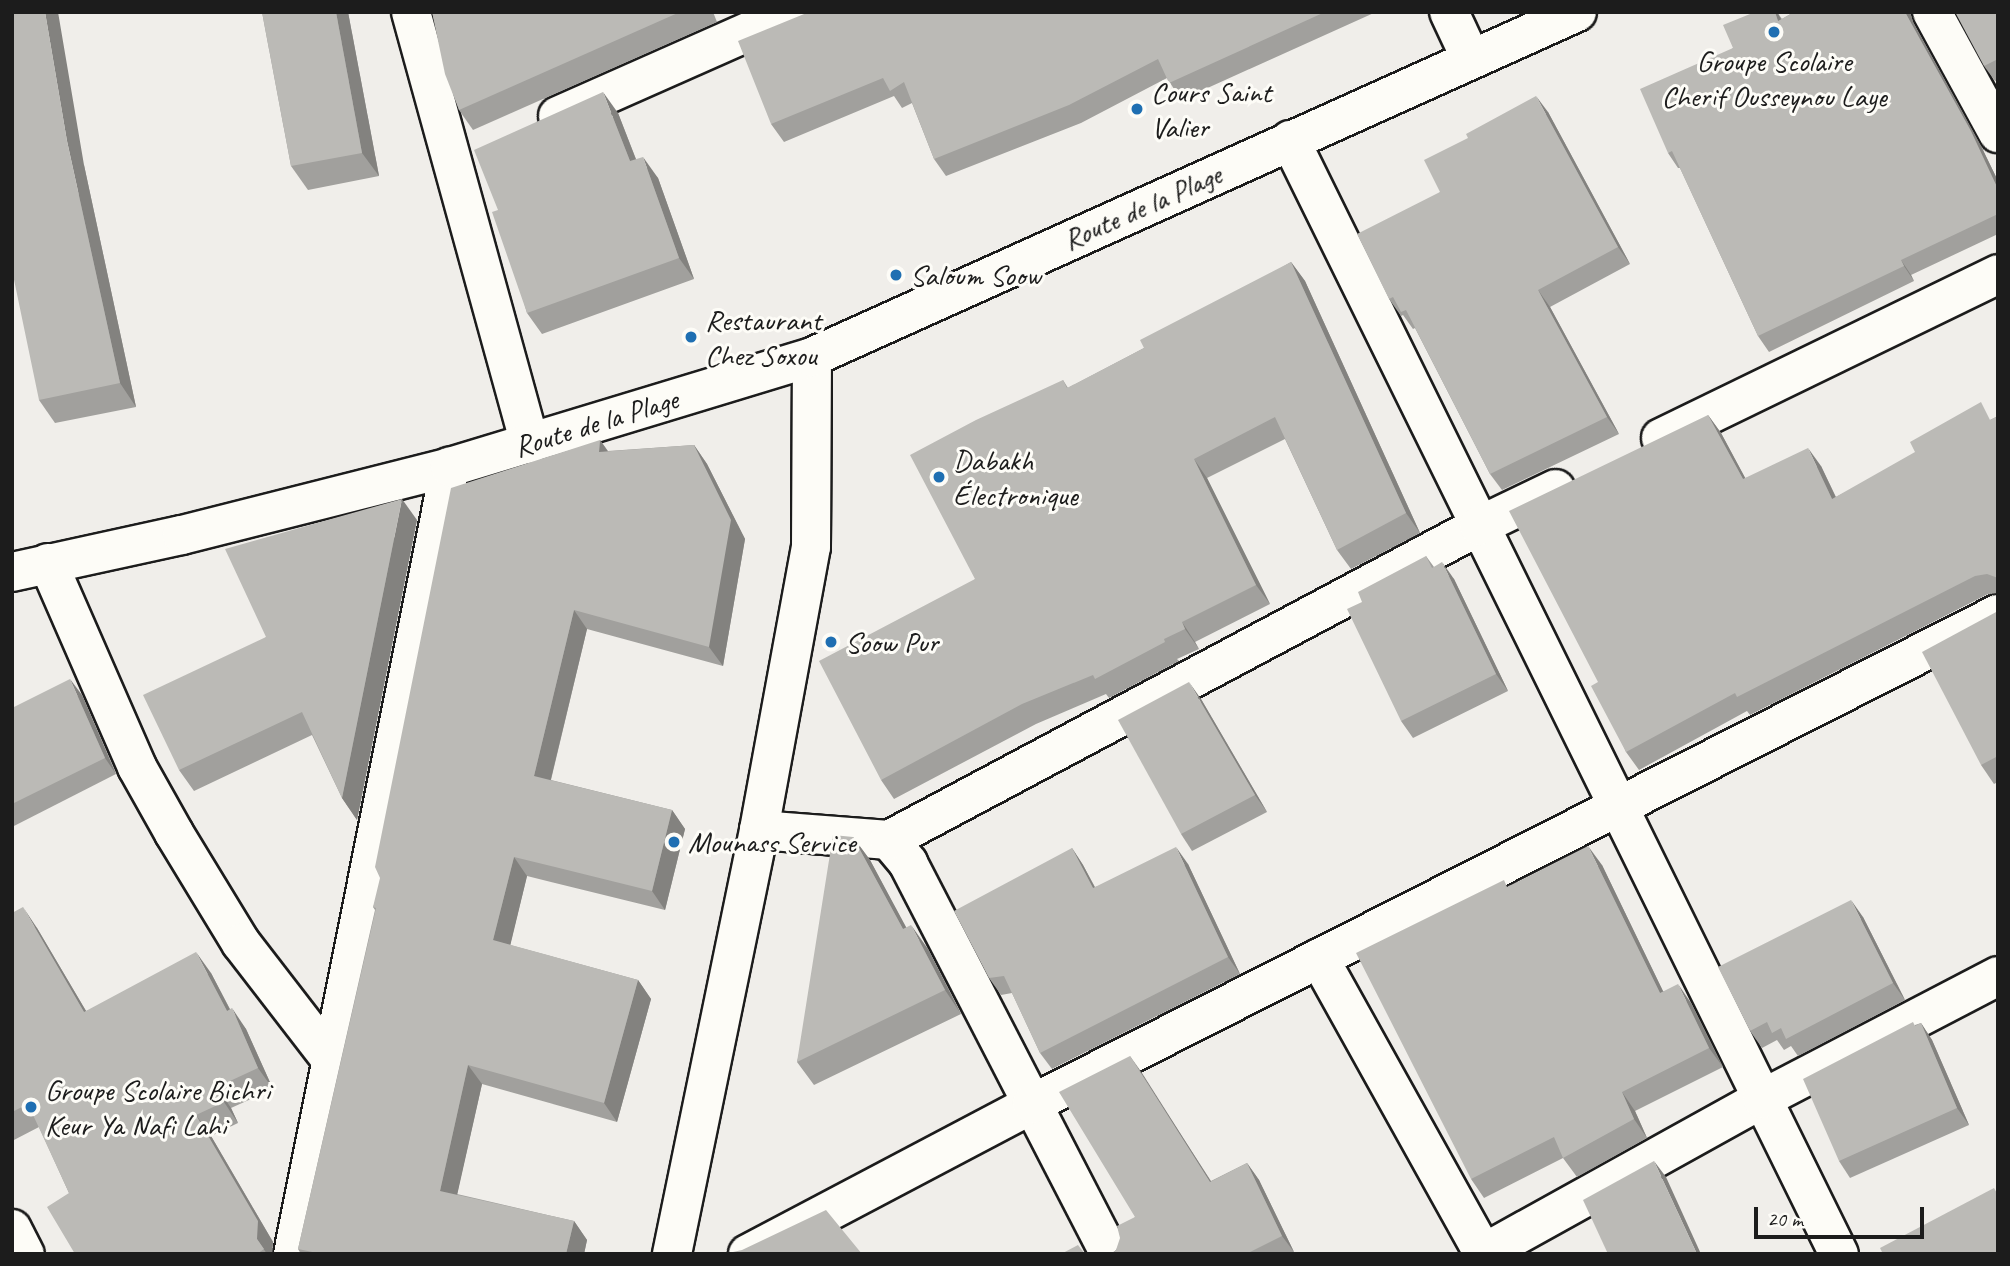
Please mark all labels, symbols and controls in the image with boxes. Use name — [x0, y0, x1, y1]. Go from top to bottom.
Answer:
marker: Groupe Scolaire Cherif Ousseynou Laye — [1766, 24, 1782, 40]
place label: Groupe Scolaire Cherif Ousseynou Laye — [1662, 43, 1886, 113]
place label: Cours Saint Valier — [1151, 74, 1272, 144]
marker: Cours Saint Valier — [1129, 101, 1145, 117]
street label: Route de la Plage — [1056, 156, 1228, 258]
place label: Saloum Soow — [910, 257, 1041, 293]
marker: Saloum Soow — [888, 267, 904, 283]
place label: Restaurant Chez Soxou — [705, 302, 821, 372]
marker: Restaurant Chez Soxou — [683, 329, 699, 345]
street label: Route de la Plage — [509, 381, 683, 465]
place label: Dabakh Électronique — [953, 442, 1077, 512]
marker: Dabakh Électronique — [931, 469, 947, 485]
place label: Soow Pur — [845, 624, 938, 660]
marker: Soow Pur — [823, 634, 839, 650]
place label: Mounass Service — [688, 824, 856, 860]
marker: Mounass Service — [666, 834, 682, 850]
place label: Groupe Scolaire Bichri Keur Ya Nafi Lahi — [45, 1072, 268, 1142]
marker: Groupe Scolaire Bichri Keur Ya Nafi Lahi — [23, 1099, 39, 1115]
scale bar — [1758, 1192, 1928, 1236]
text: 20 m — [1767, 1206, 1803, 1232]

